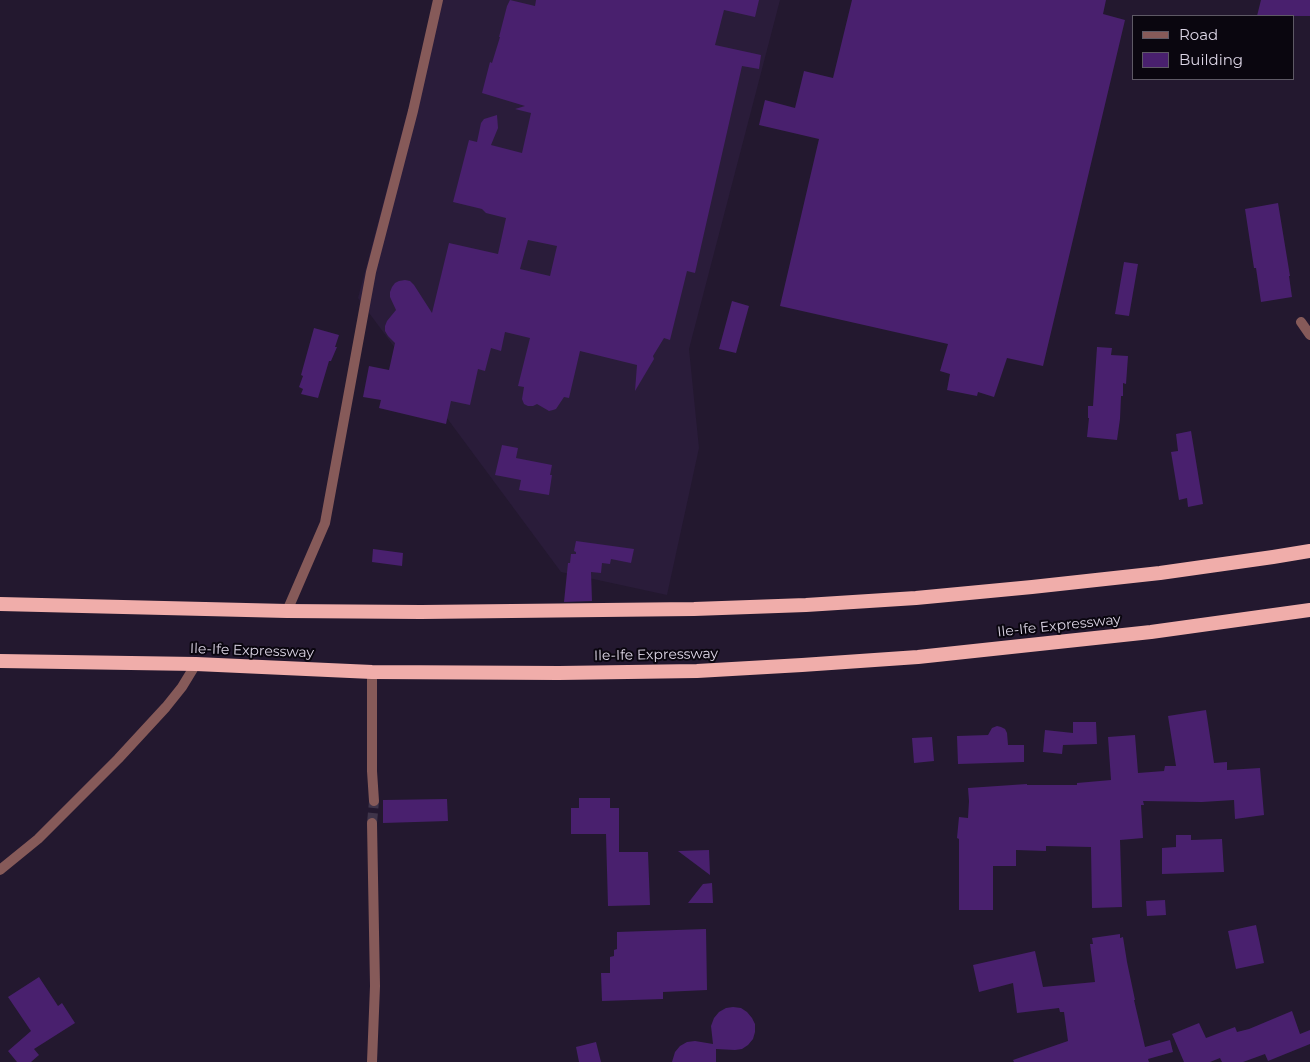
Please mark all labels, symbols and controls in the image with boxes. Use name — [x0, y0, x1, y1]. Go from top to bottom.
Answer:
legend — [1132, 15, 1295, 80]
text: Road — [1179, 25, 1218, 44]
text: Building — [1179, 50, 1243, 69]
street label: Ile-Ife Expressway — [996, 611, 1122, 641]
street label: Ile-Ife Expressway — [190, 640, 314, 662]
street label: Ile-Ife Expressway — [594, 646, 718, 664]

